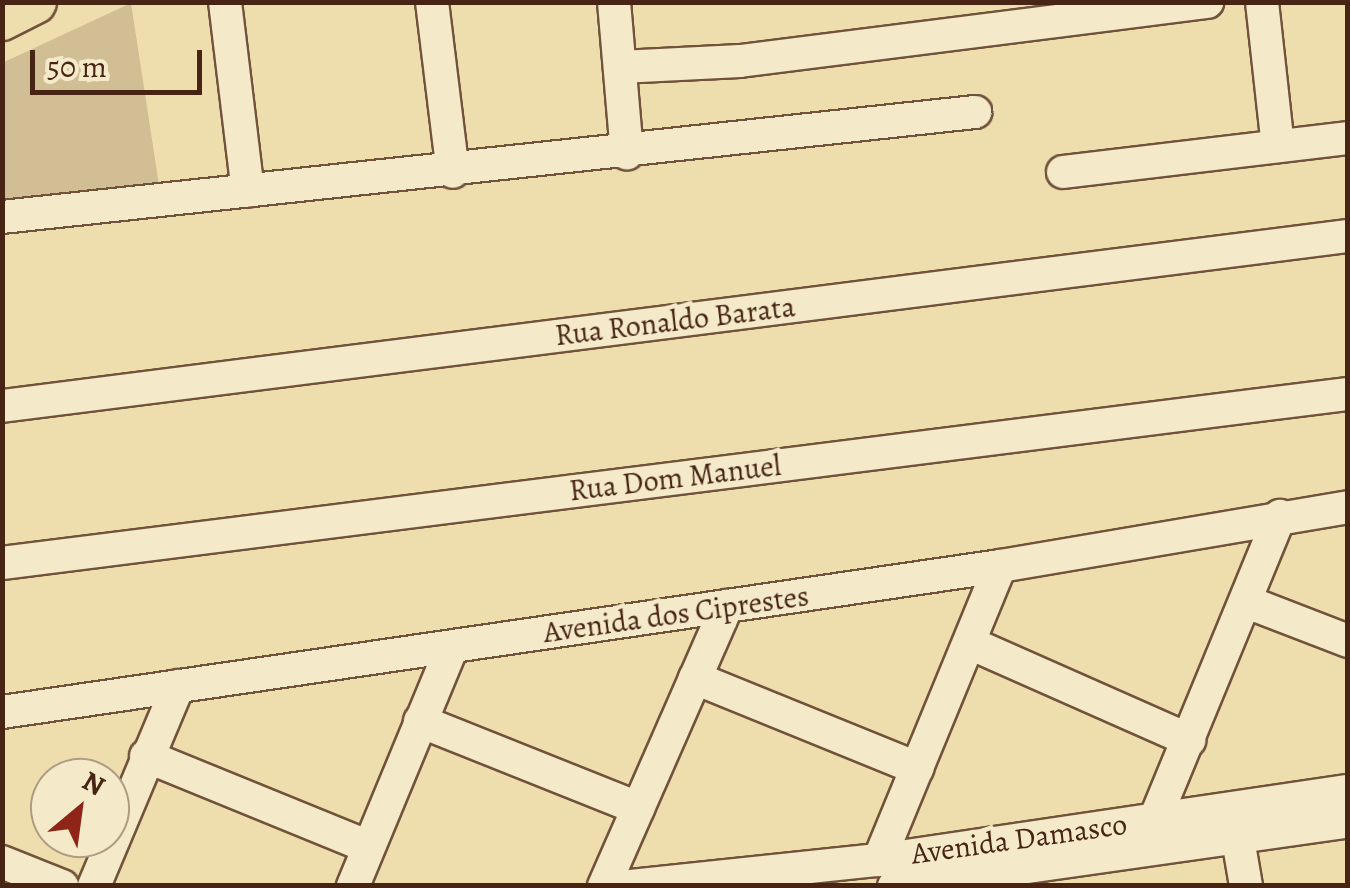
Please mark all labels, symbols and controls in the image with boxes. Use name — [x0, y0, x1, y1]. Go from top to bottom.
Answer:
scale bar — [35, 30, 208, 92]
text: 50 m — [47, 47, 107, 87]
street label: Rua Ronaldo Barata — [553, 288, 797, 354]
street label: Rua Dom Manuel — [567, 447, 783, 509]
street label: Avenida dos Ciprestes — [541, 578, 811, 650]
north arrow — [30, 758, 130, 858]
text: N — [75, 762, 112, 805]
street label: Avenida Damasco — [909, 806, 1129, 872]

